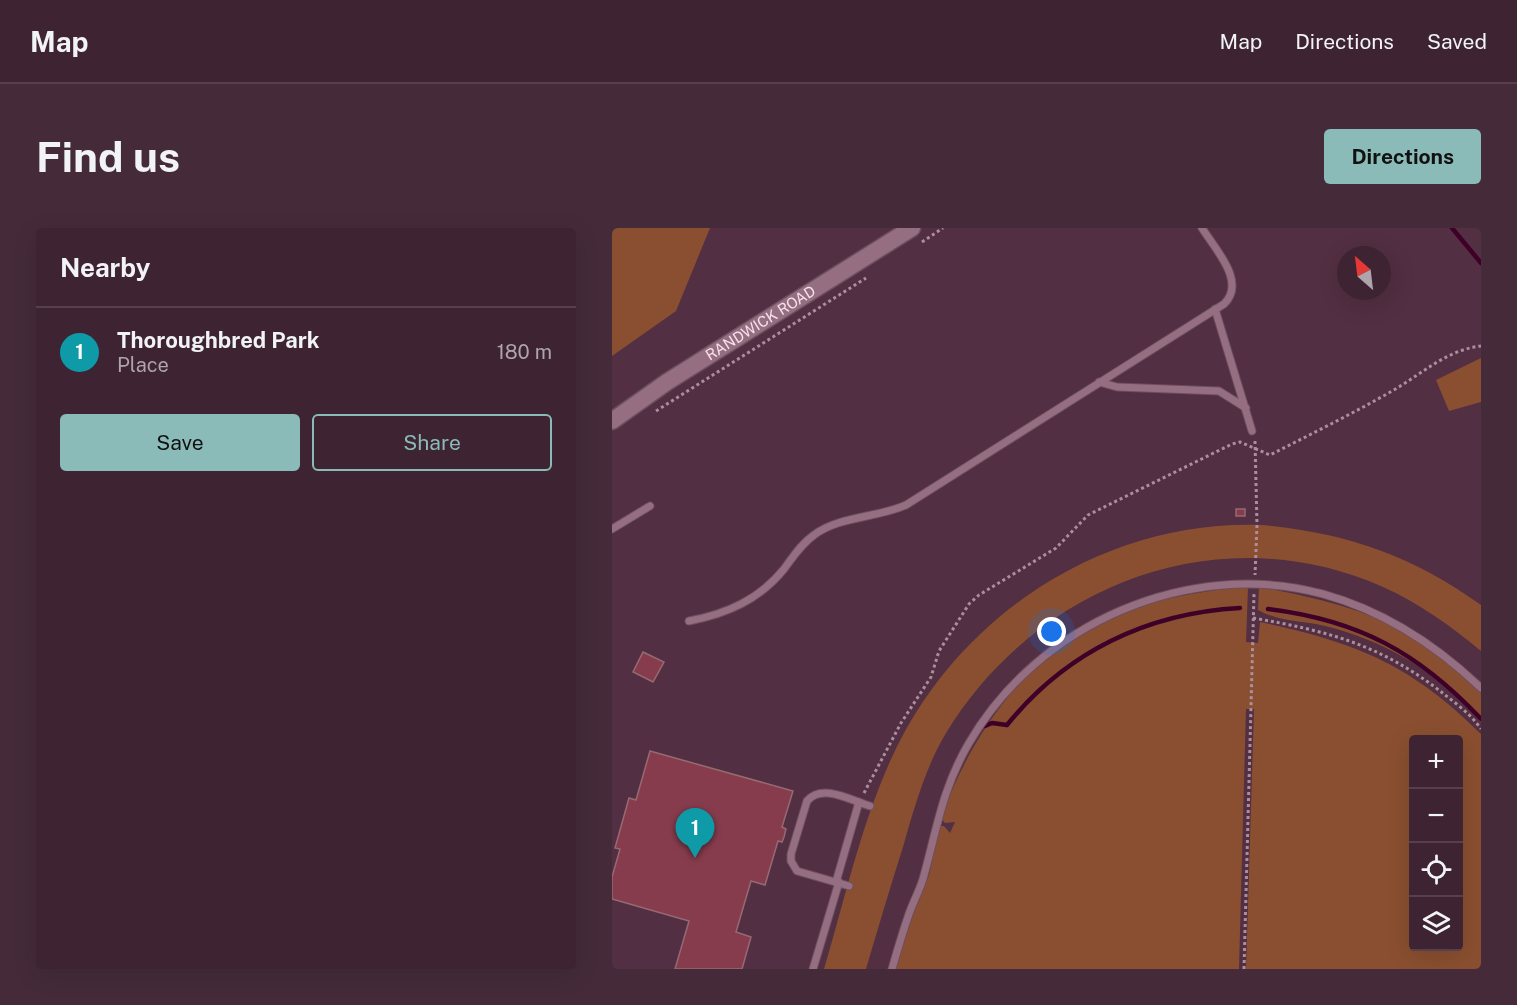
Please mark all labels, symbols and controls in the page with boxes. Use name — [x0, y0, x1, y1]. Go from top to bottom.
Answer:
text: Map — [30, 25, 89, 58]
text: Map — [1220, 29, 1262, 54]
text: Directions — [1295, 29, 1394, 54]
text: Saved — [1427, 29, 1487, 54]
button: Directions — [1324, 129, 1481, 184]
text: Find us — [36, 132, 180, 181]
north arrow — [1337, 246, 1391, 300]
text: Nearby — [60, 252, 150, 283]
street label: RANDWICK ROAD — [702, 282, 818, 364]
text: Thoroughbred Park — [117, 327, 320, 353]
text: 1 — [75, 340, 84, 364]
text: 180 m — [497, 340, 552, 364]
text: Place — [117, 353, 169, 377]
button: Save — [60, 414, 300, 471]
button: Share — [312, 414, 552, 471]
your location — [1037, 617, 1066, 646]
map controls — [1409, 735, 1463, 951]
button: + — [1409, 735, 1463, 789]
button: − — [1409, 789, 1463, 843]
pin: 1 — [676, 808, 715, 858]
button: locate — [1409, 843, 1463, 897]
button: layers — [1409, 897, 1463, 951]

